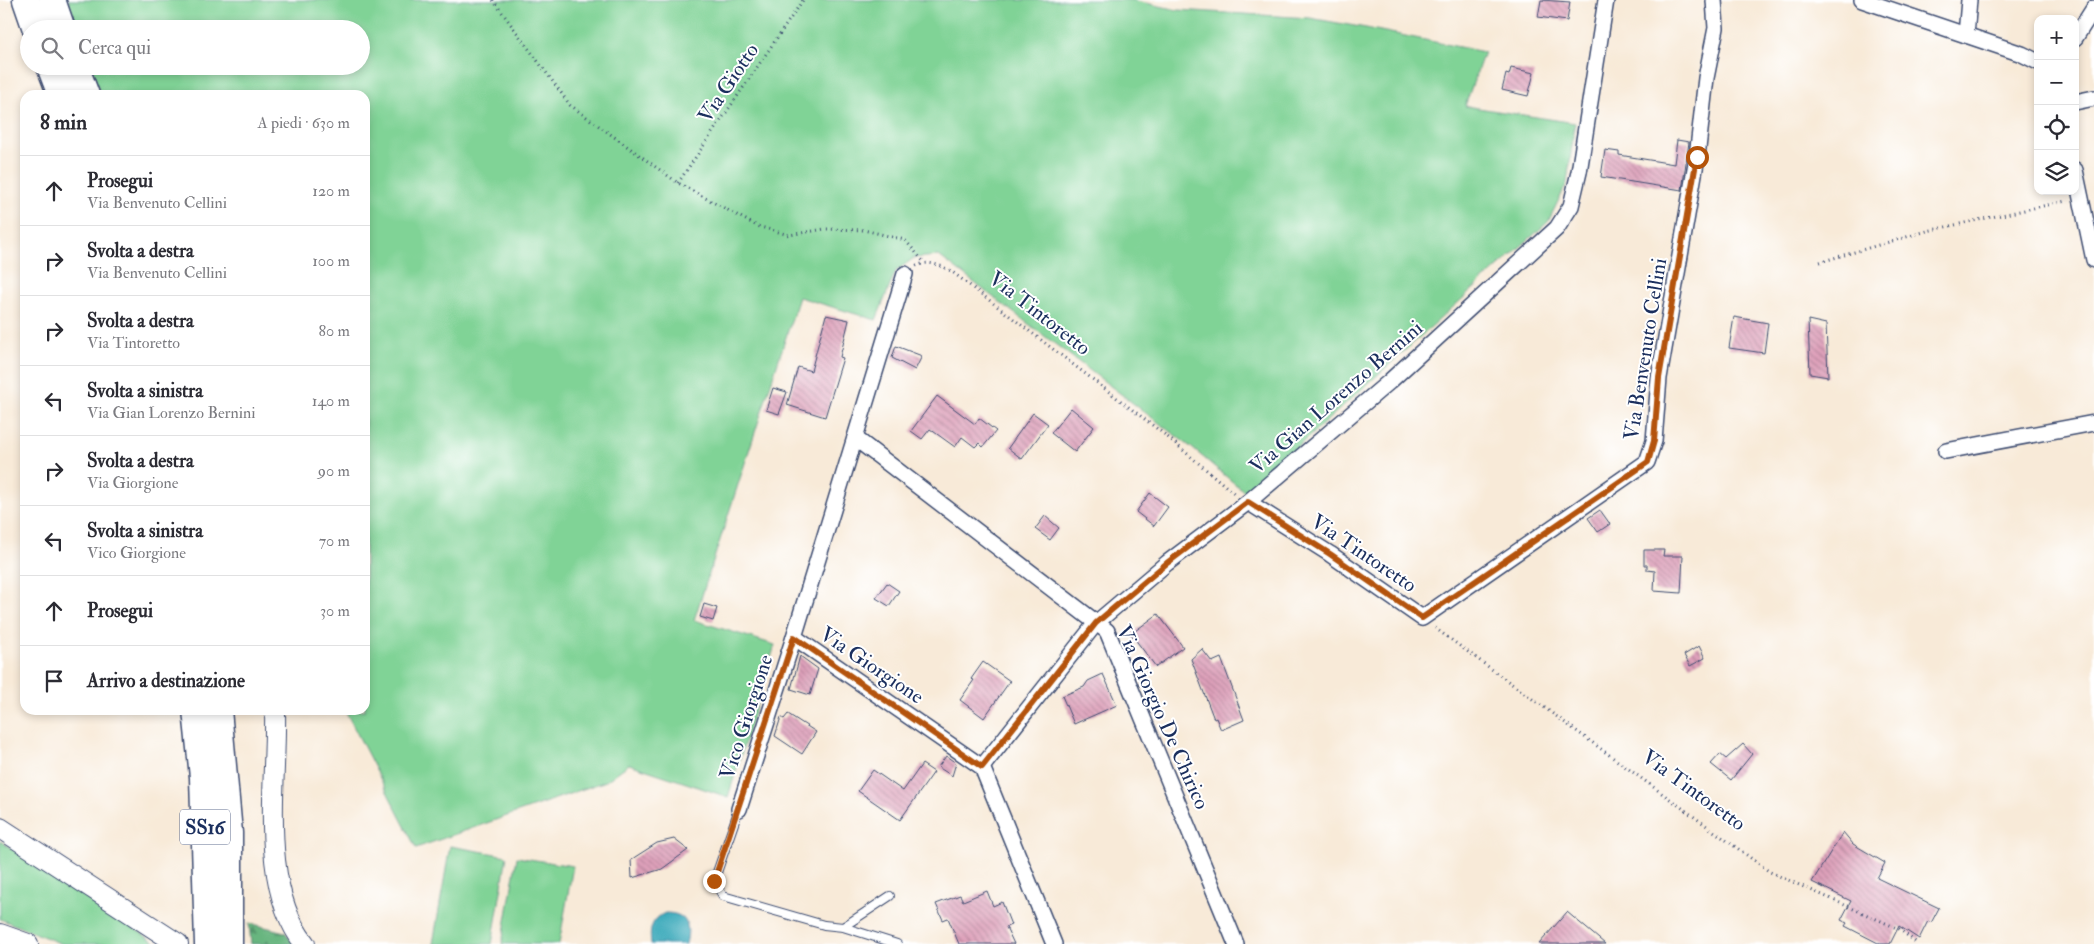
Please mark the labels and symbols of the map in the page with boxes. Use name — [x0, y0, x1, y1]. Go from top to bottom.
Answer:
street label: Via Giotto — [692, 38, 765, 128]
route start — [1686, 146, 1709, 169]
street label: Via Benvenuto Cellini — [1618, 256, 1673, 442]
street label: Via Tintoretto — [983, 265, 1096, 362]
street label: Via Gian Lorenzo Bernini — [1244, 314, 1429, 480]
street label: Via Tintoretto — [1306, 508, 1422, 599]
street label: Via Giorgione — [814, 621, 929, 710]
street label: Via Giorgio De Chirico — [1110, 621, 1215, 814]
street label: Vico Giorgione — [714, 651, 779, 783]
street label: Via Tintoretto — [1636, 744, 1751, 837]
road number: SS16 — [180, 810, 230, 844]
route end — [703, 870, 726, 893]

